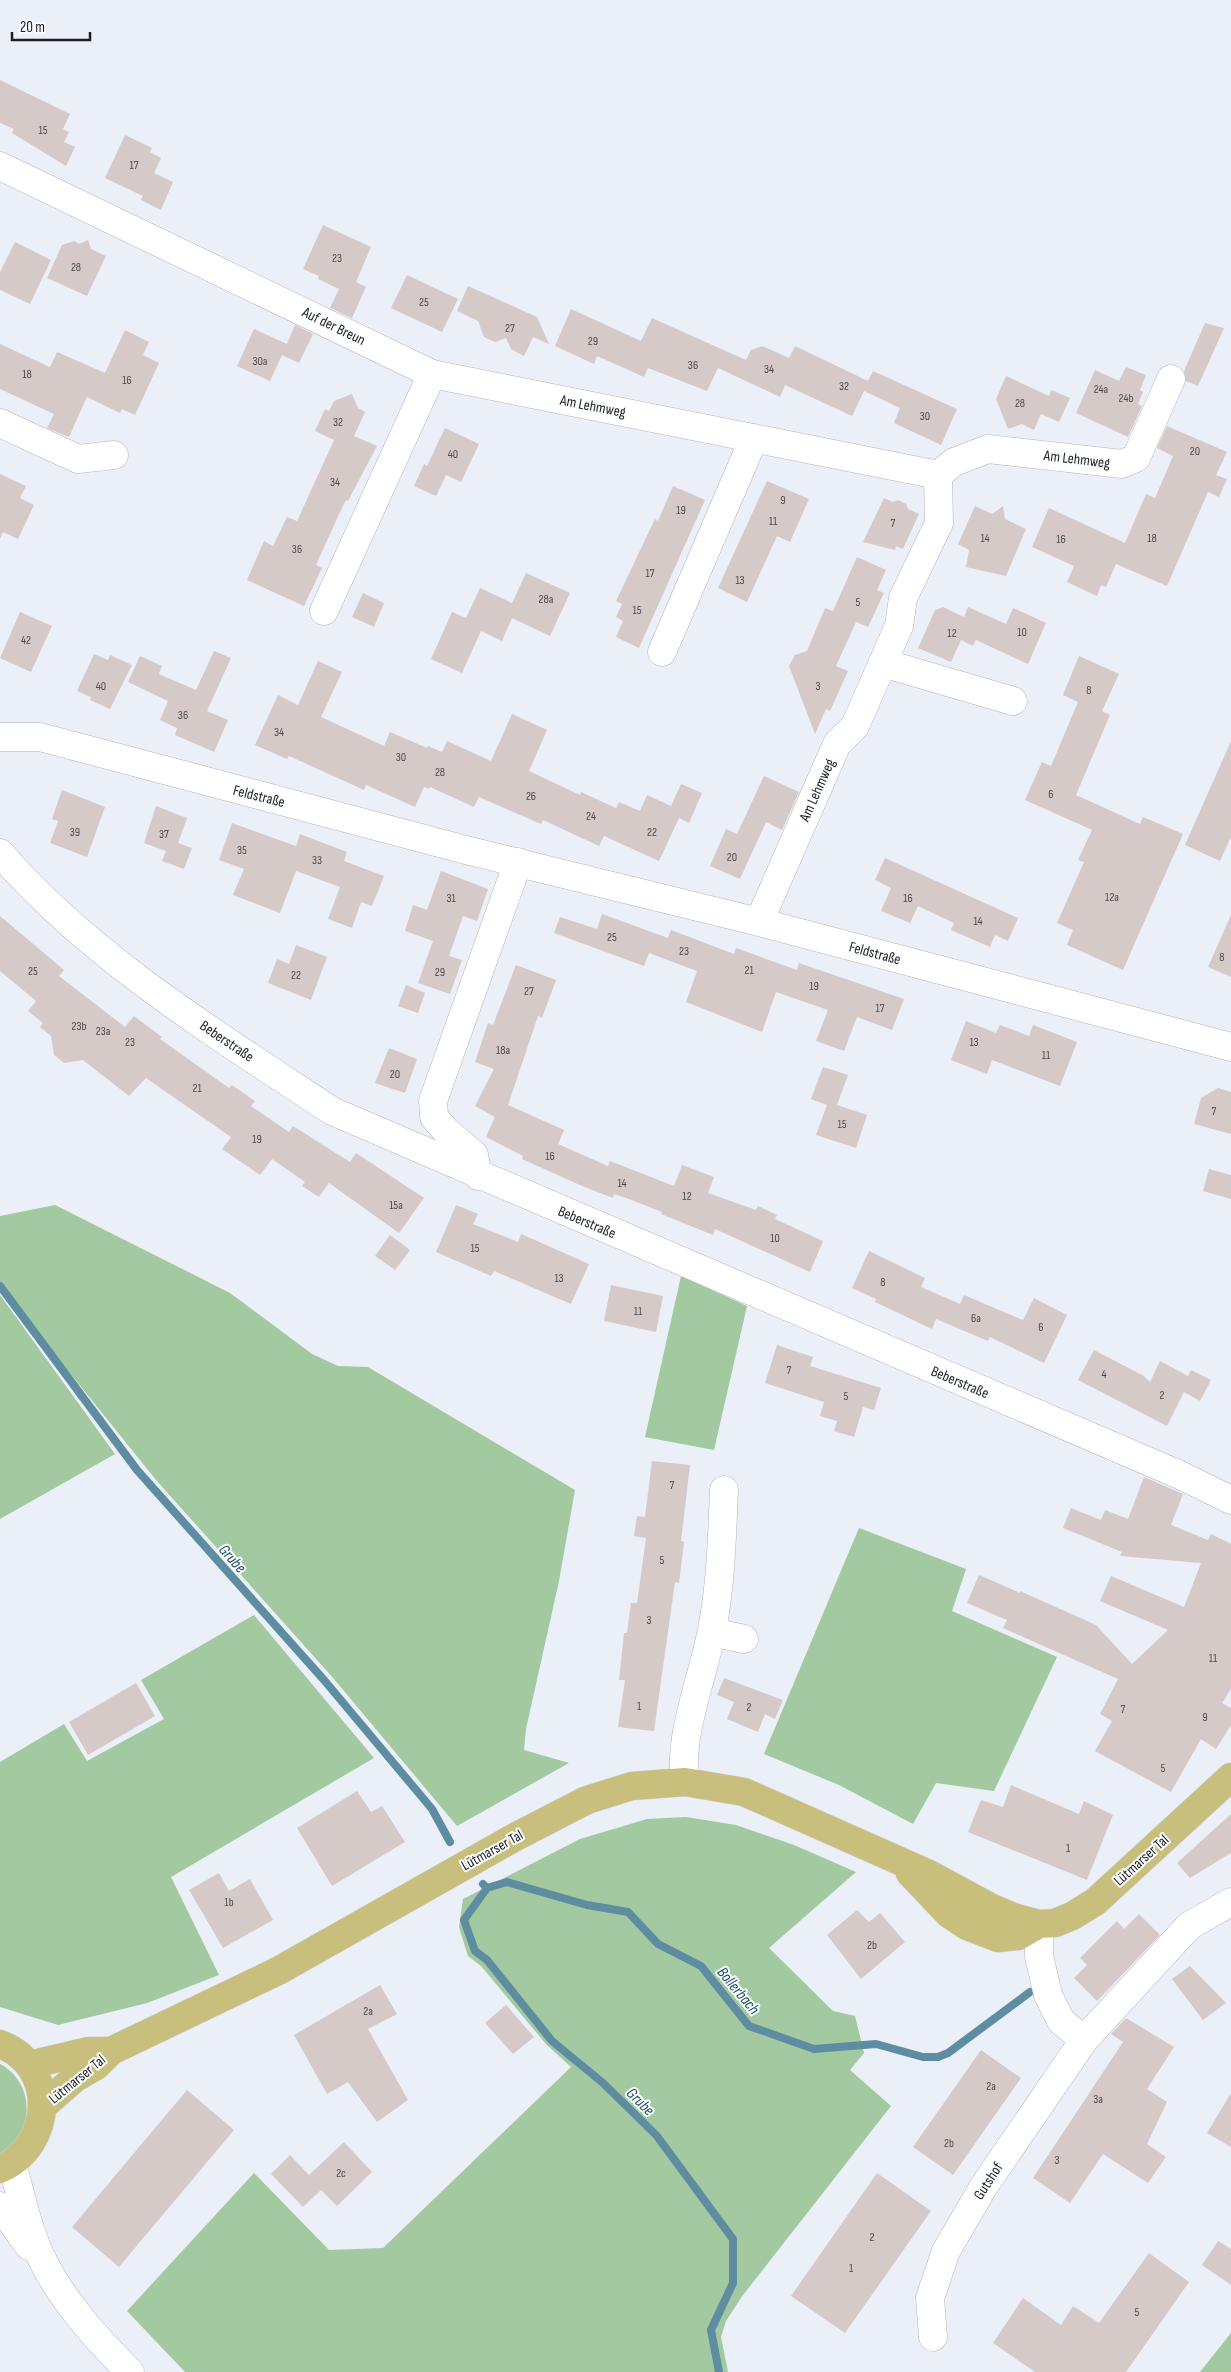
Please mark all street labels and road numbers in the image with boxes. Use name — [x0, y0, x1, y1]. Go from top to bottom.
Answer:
street label: Auf der Breun — [298, 303, 368, 350]
street label: Am Lehmweg — [557, 391, 627, 422]
street label: Am Lehmweg — [1042, 446, 1111, 473]
street label: Am Lehmweg — [795, 756, 840, 825]
street label: Feldstraße — [231, 781, 287, 812]
street label: Feldstraße — [847, 937, 903, 969]
street label: Beberstraße — [196, 1016, 257, 1066]
street label: Beberstraße — [555, 1202, 619, 1243]
street label: Beberstraße — [928, 1362, 992, 1403]
street label: Lütmarser Tal — [458, 1826, 526, 1875]
street label: Lütmarser Tal — [1110, 1831, 1173, 1890]
street label: Lütmarser Tal — [45, 2051, 110, 2108]
street label: Gutshof — [969, 2159, 1008, 2203]

